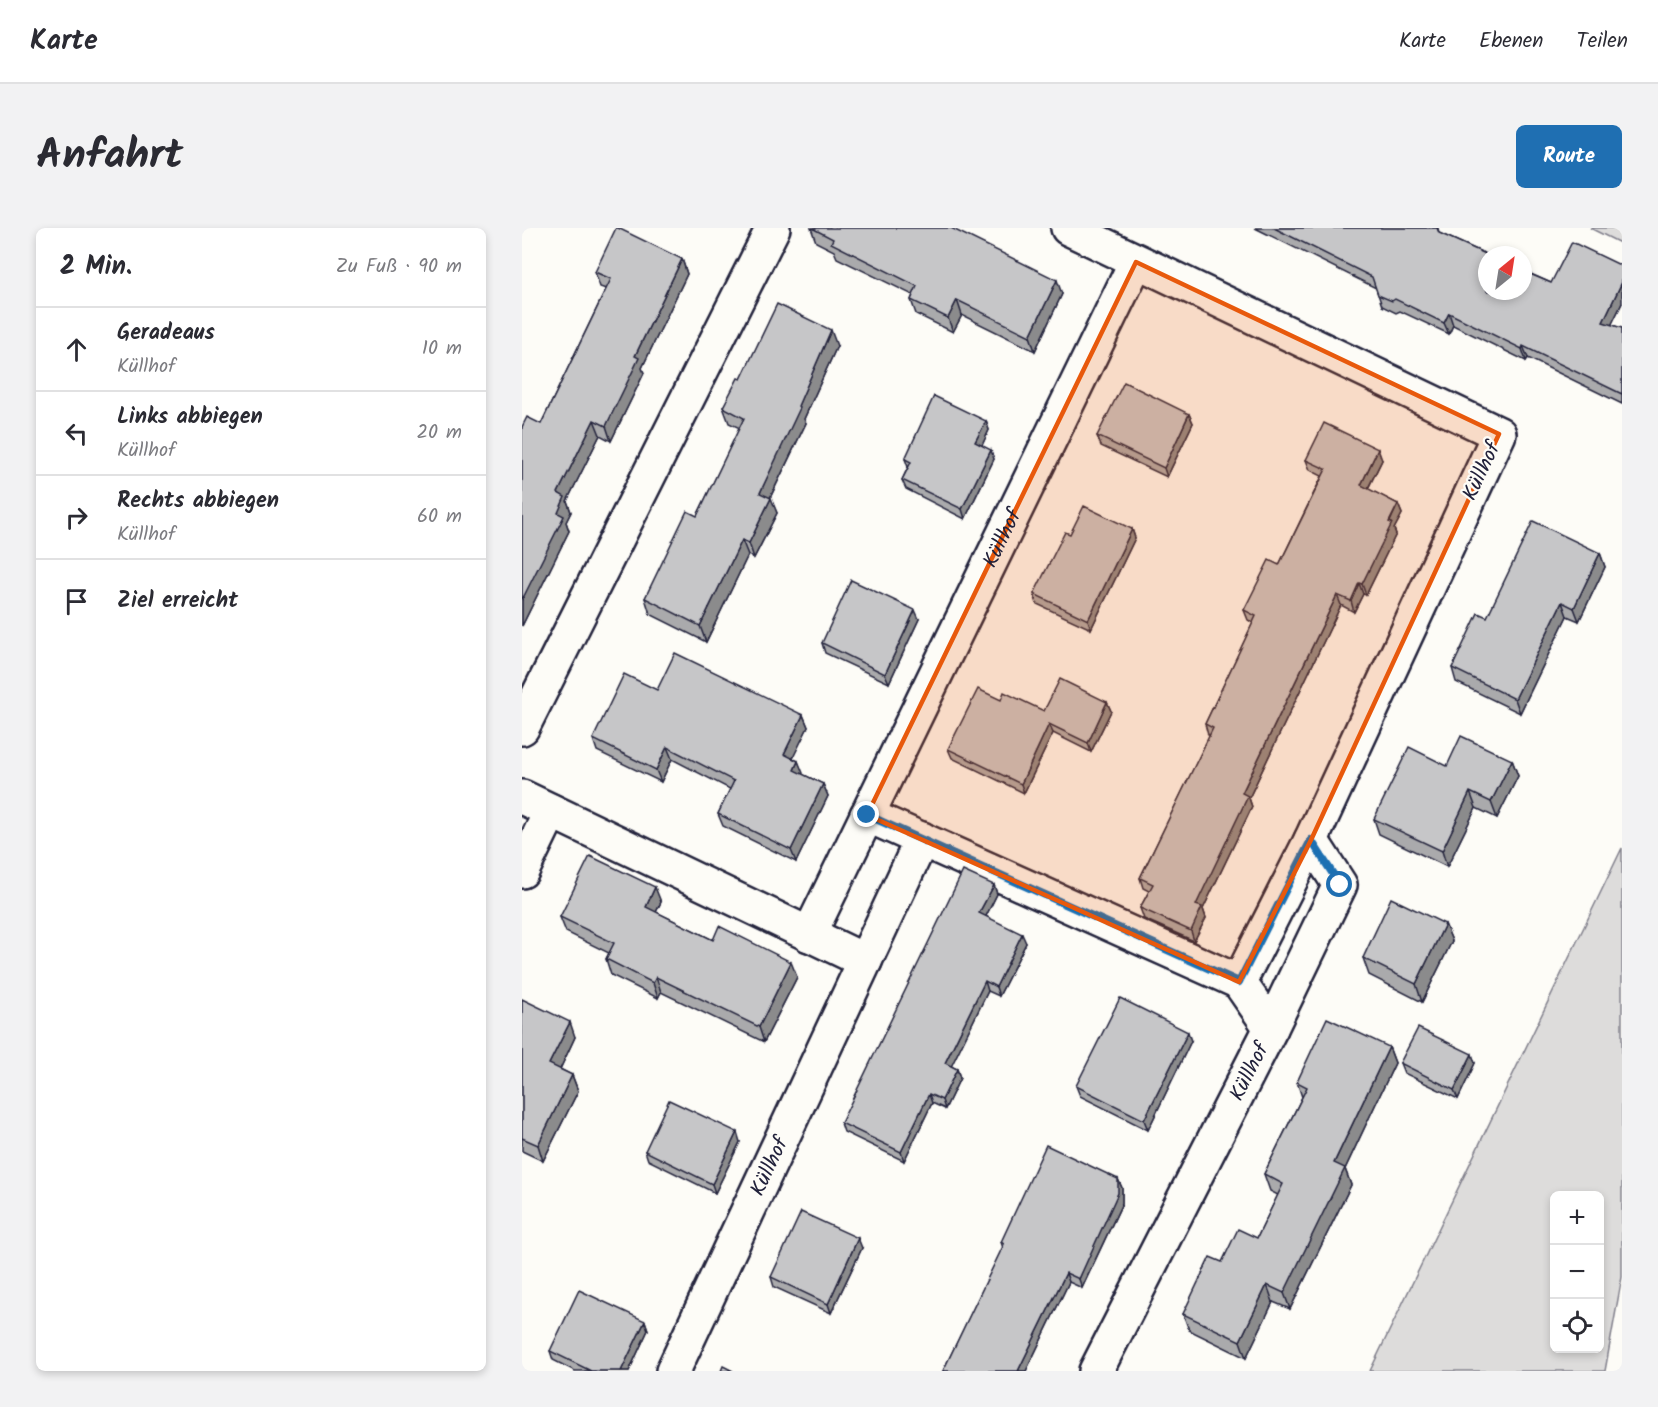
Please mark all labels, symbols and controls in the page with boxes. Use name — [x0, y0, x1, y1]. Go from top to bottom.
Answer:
text: Karte — [30, 19, 98, 64]
text: Karte — [1399, 25, 1446, 58]
text: Ebenen — [1479, 25, 1544, 58]
text: Teilen — [1577, 25, 1628, 58]
text: Anfahrt — [36, 123, 183, 190]
button: Route — [1516, 125, 1622, 188]
text: 2 Min. — [60, 246, 132, 288]
north arrow — [1478, 246, 1532, 300]
text: Zu Fuß · 90 m — [336, 251, 462, 283]
text: Geradeaus — [117, 316, 215, 351]
icon: ahead — [60, 333, 93, 366]
text: 10 m — [422, 333, 462, 365]
text: Küllhof — [117, 351, 176, 383]
text: Links abbiegen — [117, 400, 263, 435]
icon: left — [60, 417, 93, 450]
text: 20 m — [416, 417, 462, 449]
text: Küllhof — [117, 435, 176, 467]
street label: Küllhof — [1454, 435, 1511, 506]
text: Rechts abbiegen — [117, 484, 279, 519]
icon: right — [60, 501, 93, 534]
text: 60 m — [417, 501, 462, 533]
street label: Küllhof — [975, 502, 1032, 574]
text: Küllhof — [117, 519, 176, 551]
text: Ziel erreicht — [117, 584, 238, 619]
icon: arrive — [60, 585, 93, 618]
route end — [853, 801, 879, 827]
route start — [1326, 871, 1352, 897]
street label: Küllhof — [1221, 1036, 1280, 1107]
street label: Küllhof — [742, 1130, 799, 1202]
map controls — [1550, 1191, 1604, 1353]
button: + — [1550, 1191, 1604, 1245]
button: − — [1550, 1245, 1604, 1299]
button: locate — [1550, 1299, 1604, 1353]

